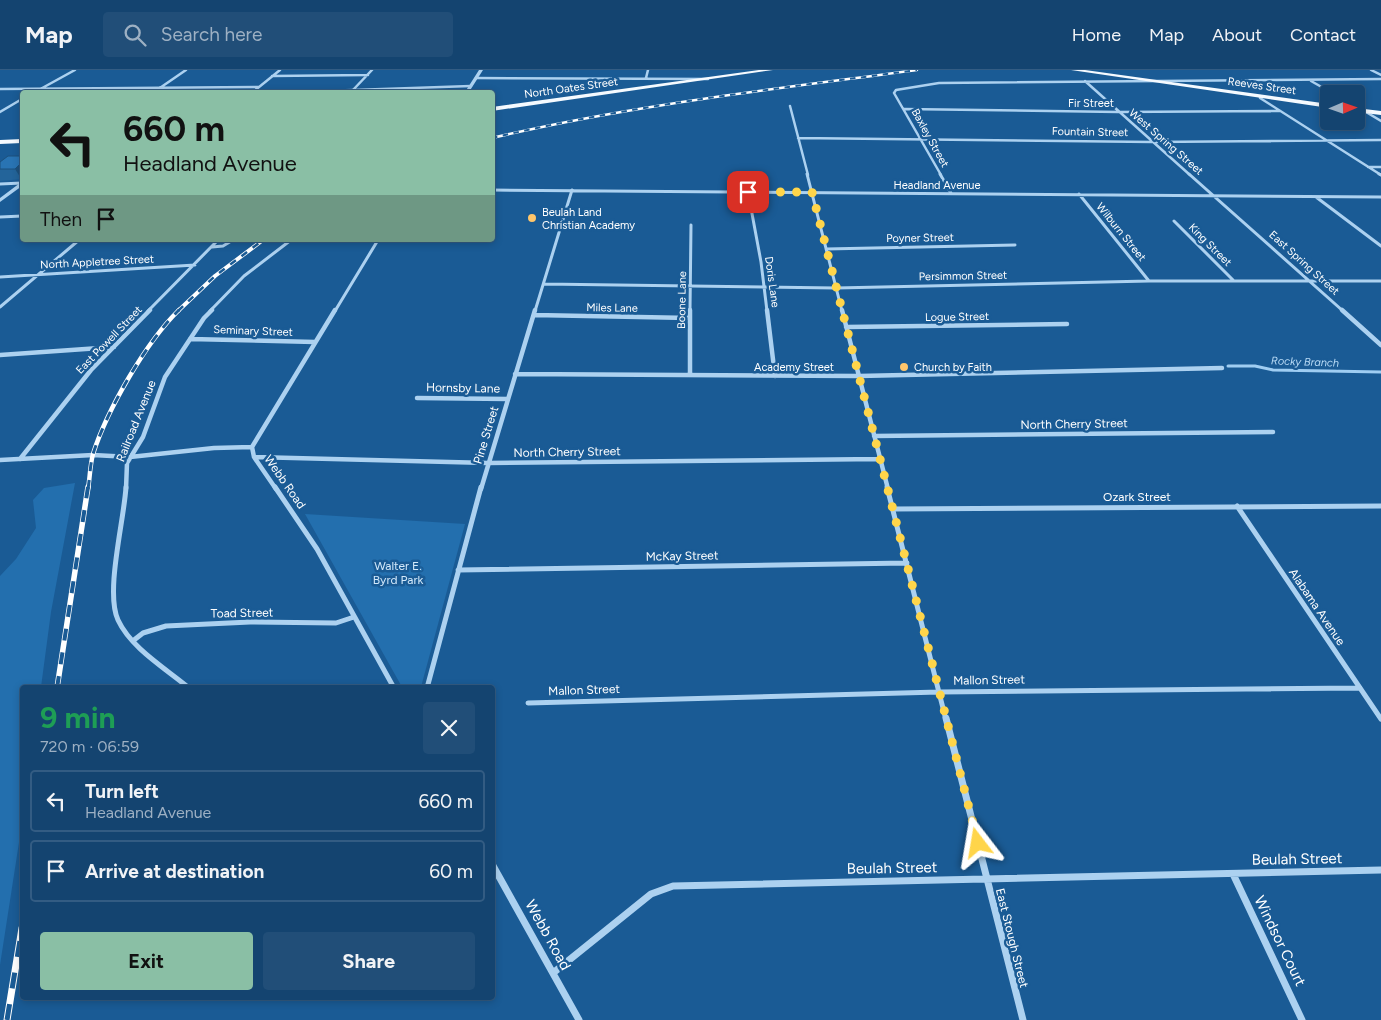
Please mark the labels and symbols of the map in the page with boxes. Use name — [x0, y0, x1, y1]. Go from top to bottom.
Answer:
street label: North Oates Street — [523, 75, 619, 101]
street label: Reeves Street — [1227, 75, 1297, 97]
north arrow — [1320, 85, 1365, 130]
street label: Fir Street — [1068, 97, 1114, 110]
street label: Baxley Street — [909, 106, 951, 170]
street label: West Spring Street — [1126, 106, 1206, 178]
street label: Fountain Street — [1052, 125, 1128, 139]
pin — [727, 171, 769, 213]
street label: Headland Avenue — [894, 179, 980, 192]
street label: Wilburn Street — [1093, 200, 1149, 264]
place label: Beulah Land Christian Academy — [542, 206, 635, 232]
marker: Beulah Land Christian Academy — [526, 212, 538, 224]
street label: King Street — [1186, 221, 1234, 269]
street label: East Spring Street — [1266, 228, 1342, 298]
street label: Poyner Street — [886, 231, 954, 245]
street label: North Appletree Street — [40, 253, 154, 271]
street label: Doris Lane — [762, 256, 782, 308]
street label: Persimmon Street — [919, 269, 1007, 283]
street label: Boone Lane — [675, 271, 689, 329]
street label: Miles Lane — [586, 301, 638, 315]
street label: East Powell Street — [73, 303, 145, 377]
street label: Logue Street — [925, 310, 989, 324]
street label: Seminary Street — [213, 323, 293, 339]
water label: Rocky Branch — [1271, 354, 1339, 370]
street label: Academy Street — [754, 361, 834, 374]
marker: Church by Faith — [898, 361, 910, 373]
place label: Church by Faith — [914, 361, 992, 374]
street label: Railroad Avenue — [113, 378, 159, 464]
street label: Hornsby Lane — [426, 380, 501, 396]
street label: Pine Street — [471, 404, 502, 466]
street label: North Cherry Street — [1020, 416, 1128, 432]
street label: North Cherry Street — [513, 444, 621, 460]
street label: Webb Road — [261, 452, 309, 512]
street label: Ozark Street — [1103, 490, 1171, 504]
street label: McKay Street — [645, 548, 719, 564]
park label: Walter E. Byrd Park — [373, 559, 423, 587]
street label: Alabama Avenue — [1286, 566, 1348, 649]
street label: Toad Street — [211, 605, 274, 621]
street label: Mallon Street — [953, 672, 1025, 688]
street label: Mallon Street — [548, 682, 621, 698]
position arrow — [951, 816, 1003, 868]
street label: Beulah Street — [1251, 849, 1343, 869]
street label: Beulah Street — [846, 858, 938, 878]
street label: East Stough Street — [993, 887, 1031, 990]
street label: Windsor Court — [1250, 893, 1310, 989]
street label: Webb Road — [521, 897, 575, 973]

